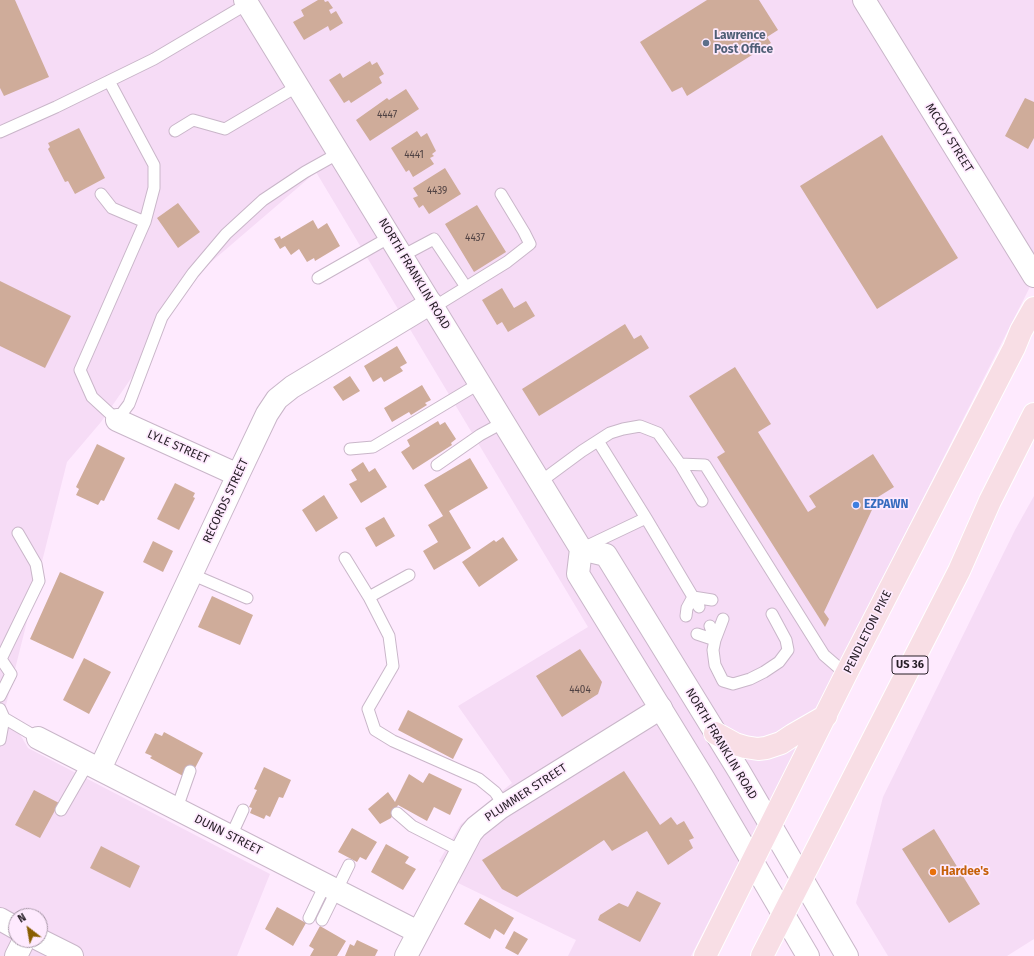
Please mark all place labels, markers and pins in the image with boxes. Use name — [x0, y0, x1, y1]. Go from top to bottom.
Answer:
place label: Lawrence Post Office — [714, 29, 773, 57]
marker: Lawrence Post Office — [701, 38, 711, 48]
place label: EZPAWN — [864, 498, 908, 512]
marker: EZPAWN — [851, 500, 861, 510]
place label: Hardee's — [941, 865, 989, 879]
marker: Hardee's — [928, 867, 938, 877]

